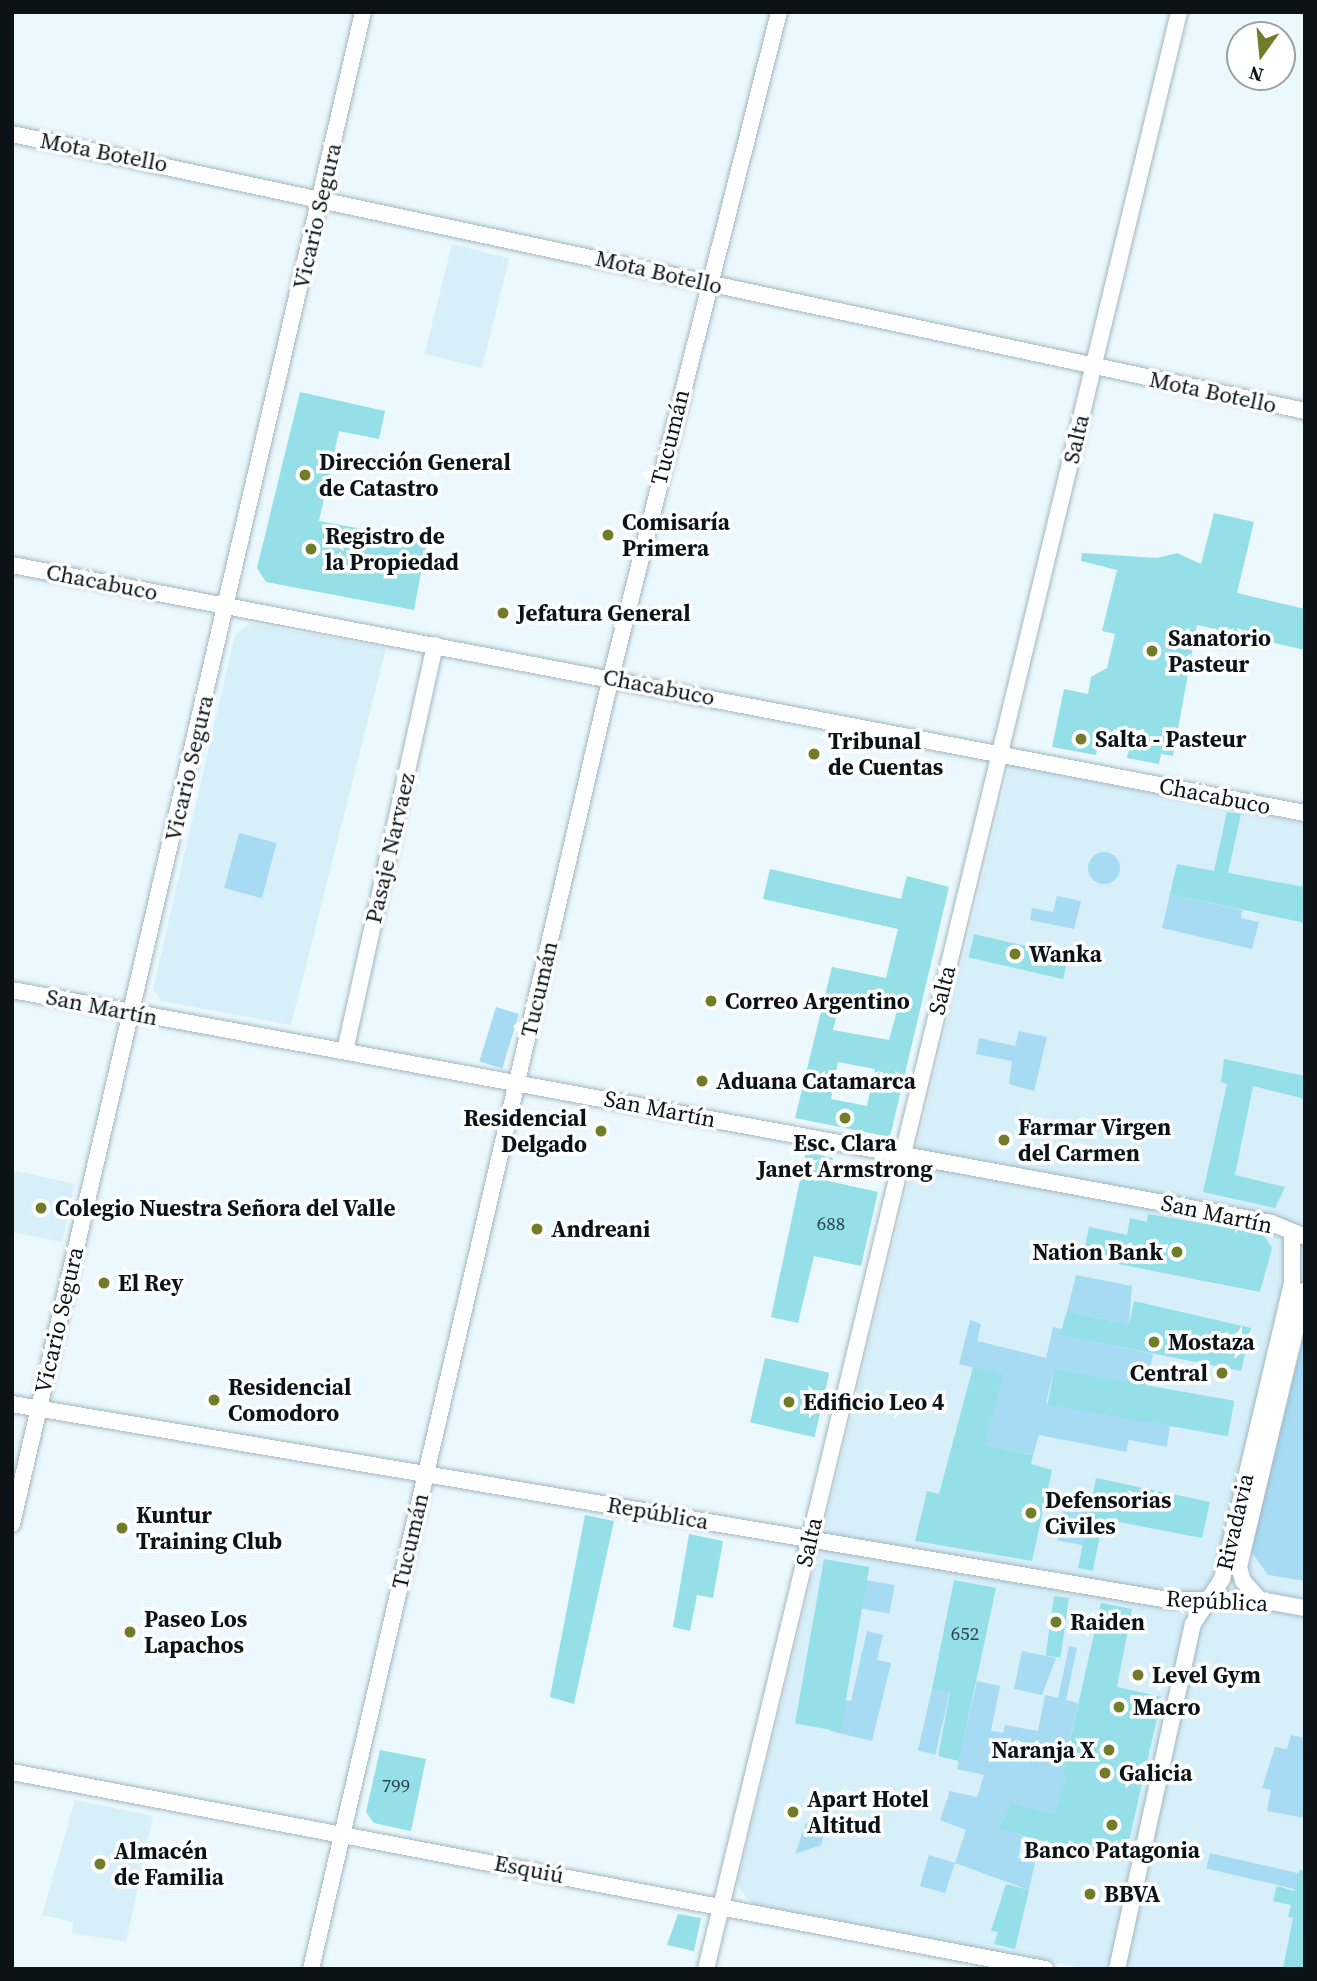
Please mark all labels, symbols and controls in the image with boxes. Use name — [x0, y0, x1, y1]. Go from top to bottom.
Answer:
north arrow — [1226, 21, 1296, 91]
text: N — [1246, 60, 1266, 89]
street label: Mota Botello — [38, 126, 170, 178]
street label: Vicario Segura — [287, 140, 347, 292]
street label: Mota Botello — [593, 244, 725, 300]
street label: Mota Botello — [1147, 365, 1279, 419]
street label: Tucumán — [645, 386, 695, 488]
street label: Salta — [1057, 412, 1095, 466]
place label: Dirección General de Catastro — [319, 448, 511, 502]
marker: Dirección General de Catastro — [297, 467, 313, 483]
place label: Comisaría Primera — [622, 508, 730, 562]
place label: Registro de la Propiedad — [325, 522, 459, 576]
marker: Comisaría Primera — [600, 527, 616, 543]
marker: Registro de la Propiedad — [303, 541, 319, 557]
street label: Chacabuco — [44, 558, 160, 606]
place label: Jefatura General — [517, 599, 691, 627]
marker: Jefatura General — [495, 605, 511, 621]
place label: Sanatorio Pasteur — [1168, 624, 1271, 678]
marker: Sanatorio Pasteur — [1142, 641, 1162, 661]
street label: Chacabuco — [601, 663, 717, 711]
street label: Vicario Segura — [159, 692, 219, 844]
place label: Salta - Pasteur — [1095, 725, 1246, 753]
place label: Tribunal de Cuentas — [828, 727, 943, 781]
marker: Salta - Pasteur — [1073, 731, 1089, 747]
marker: Tribunal de Cuentas — [806, 746, 822, 762]
street label: Pasaje Narvaez — [359, 770, 421, 926]
street label: Chacabuco — [1157, 772, 1273, 820]
street label: Tucumán — [515, 938, 563, 1040]
place label: Wanka — [1029, 940, 1102, 968]
marker: Wanka — [1007, 946, 1023, 962]
street label: Salta — [923, 963, 961, 1017]
street label: San Martín — [44, 983, 160, 1031]
place label: Correo Argentino — [725, 987, 910, 1015]
marker: Correo Argentino — [703, 993, 719, 1009]
place label: Aduana Catamarca — [716, 1067, 916, 1095]
marker: Aduana Catamarca — [694, 1073, 710, 1089]
street label: San Martín — [602, 1085, 718, 1133]
place label: Residencial Delgado — [464, 1104, 587, 1158]
marker: Esc. Clara Janet Armstrong — [837, 1110, 853, 1126]
place label: Farmar Virgen del Carmen — [1018, 1113, 1172, 1167]
marker: Residencial Delgado — [593, 1123, 609, 1139]
place label: Esc. Clara Janet Armstrong — [757, 1129, 933, 1183]
marker: Farmar Virgen del Carmen — [996, 1132, 1012, 1148]
street label: San Martín — [1159, 1189, 1275, 1239]
place label: Colegio Nuestra Señora del Valle — [55, 1194, 396, 1222]
marker: Colegio Nuestra Señora del Valle — [33, 1200, 49, 1216]
house number: 688 — [817, 1213, 845, 1235]
place label: Andreani — [551, 1215, 650, 1243]
marker: Andreani — [529, 1221, 545, 1237]
place label: Nation Bank — [1032, 1238, 1163, 1266]
street label: Vicario Segura — [29, 1244, 89, 1396]
marker: Nation Bank — [1169, 1244, 1185, 1260]
place label: El Rey — [118, 1269, 183, 1297]
marker: El Rey — [96, 1275, 112, 1291]
place label: Mostaza — [1168, 1328, 1255, 1356]
marker: Mostaza — [1146, 1334, 1162, 1350]
place label: Central — [1130, 1359, 1208, 1387]
marker: Central — [1214, 1365, 1230, 1381]
place label: Residencial Comodoro — [228, 1373, 351, 1427]
place label: Edificio Leo 4 — [803, 1388, 945, 1416]
marker: Residencial Comodoro — [206, 1392, 222, 1408]
marker: Edificio Leo 4 — [781, 1394, 797, 1410]
street label: Rivadavia — [1210, 1471, 1260, 1573]
place label: Defensorias Civiles — [1045, 1486, 1171, 1540]
street label: Tucumán — [386, 1490, 434, 1592]
street label: República — [605, 1491, 711, 1535]
place label: Kuntur Training Club — [136, 1501, 282, 1555]
marker: Defensorias Civiles — [1023, 1505, 1039, 1521]
street label: Salta — [790, 1515, 828, 1569]
marker: Kuntur Training Club — [114, 1520, 130, 1536]
street label: República — [1165, 1585, 1269, 1617]
place label: Paseo Los Lapachos — [144, 1605, 247, 1659]
place label: Raiden — [1070, 1608, 1145, 1636]
marker: Raiden — [1048, 1614, 1064, 1630]
house number: 652 — [951, 1623, 979, 1645]
marker: Paseo Los Lapachos — [122, 1624, 138, 1640]
place label: Level Gym — [1152, 1661, 1261, 1689]
marker: Level Gym — [1130, 1667, 1146, 1683]
place label: Macro — [1133, 1693, 1200, 1721]
marker: Macro — [1111, 1699, 1127, 1715]
place label: Naranja X — [991, 1736, 1095, 1764]
marker: Naranja X — [1101, 1742, 1117, 1758]
place label: Galicia — [1119, 1759, 1193, 1787]
marker: Galicia — [1097, 1765, 1113, 1781]
house number: 799 — [382, 1775, 410, 1797]
place label: Apart Hotel Altitud — [807, 1785, 929, 1839]
marker: Apart Hotel Altitud — [785, 1804, 801, 1820]
marker: Banco Patagonia — [1104, 1817, 1120, 1833]
place label: Banco Patagonia — [1024, 1836, 1200, 1864]
place label: Almacén de Familia — [114, 1837, 224, 1891]
street label: Esquiú — [492, 1849, 566, 1889]
marker: Almacén de Familia — [92, 1856, 108, 1872]
place label: BBVA — [1104, 1880, 1161, 1908]
marker: BBVA — [1082, 1886, 1098, 1902]

